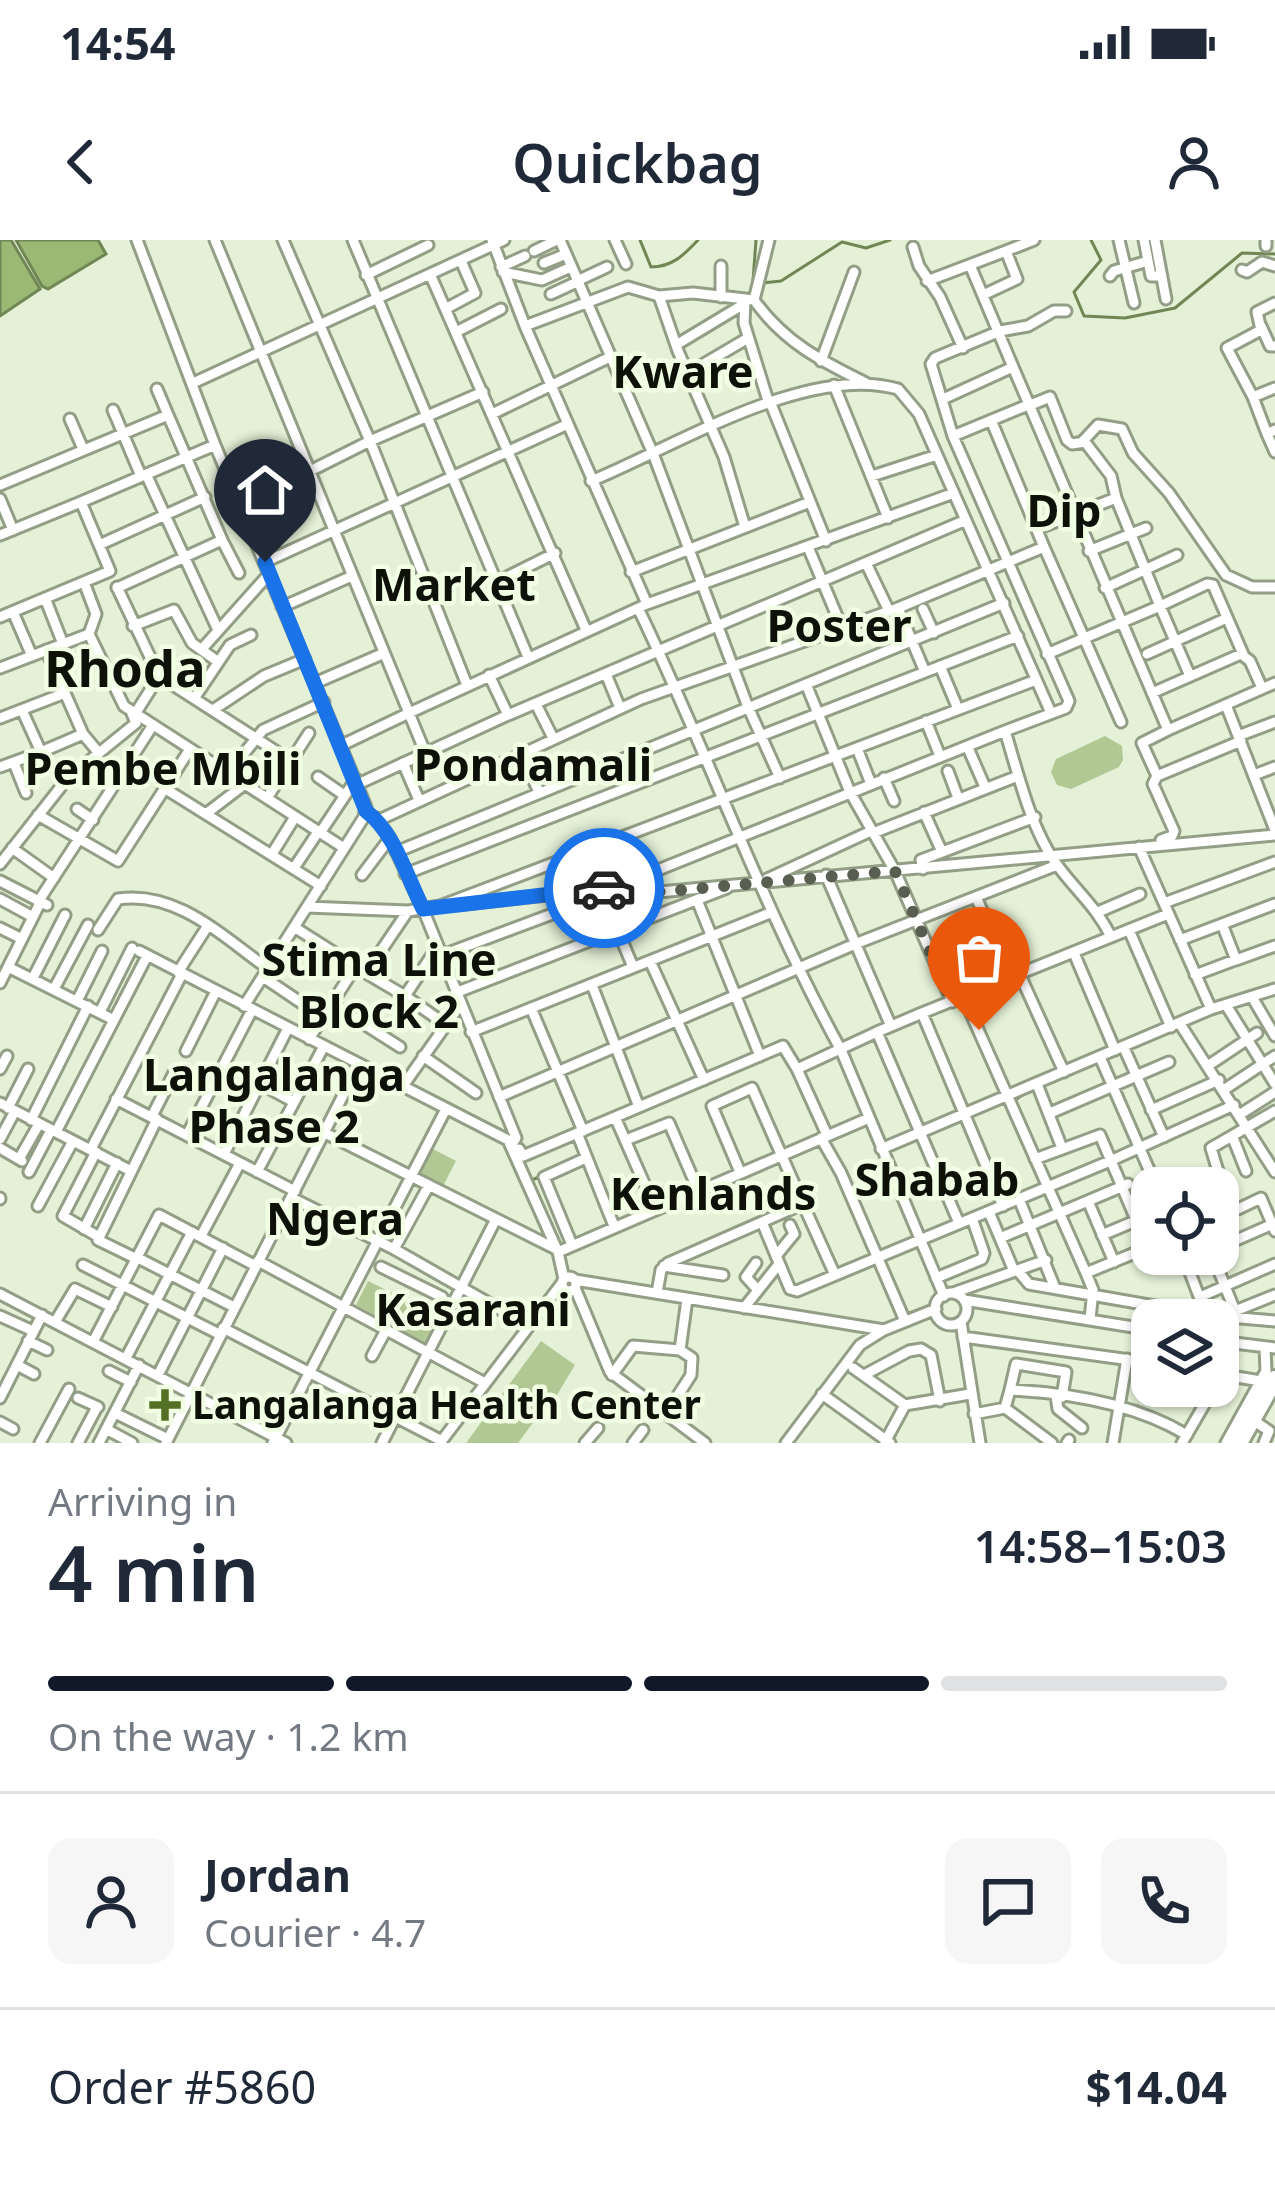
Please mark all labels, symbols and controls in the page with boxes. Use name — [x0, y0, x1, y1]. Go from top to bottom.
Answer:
text: 14:54 — [60, 12, 176, 73]
text: Quickbag — [512, 125, 763, 199]
icon: back — [48, 129, 114, 195]
icon: person — [1161, 129, 1227, 195]
district label: Kware — [612, 340, 754, 401]
pin — [214, 439, 316, 562]
icon: home — [232, 457, 298, 523]
district label: Dip — [1027, 479, 1101, 540]
district label: Market — [372, 553, 536, 614]
district label: Poster — [766, 594, 912, 655]
district label: Rhoda — [44, 632, 206, 702]
district label: Pondamali — [414, 733, 652, 794]
district label: Pembe Mbili — [25, 737, 301, 798]
courier — [544, 828, 664, 948]
icon: car — [571, 855, 637, 921]
pin — [928, 907, 1030, 1030]
icon: bag — [946, 925, 1012, 991]
district label: Stima Line Block 2 — [261, 928, 497, 1041]
district label: Langalanga Phase 2 — [143, 1043, 405, 1156]
district label: Shabab — [855, 1148, 1019, 1209]
district label: Kenlands — [610, 1162, 816, 1223]
map controls — [1131, 1167, 1239, 1407]
button: locate — [1131, 1167, 1239, 1275]
district label: Ngera — [266, 1187, 404, 1248]
district label: Kasarani — [375, 1278, 571, 1339]
button: layers — [1131, 1299, 1239, 1407]
place label: Langalanga Health Center — [192, 1377, 701, 1430]
marker: Langalanga Health Center — [149, 1389, 181, 1421]
text: Arriving in — [48, 1474, 237, 1527]
text: 14:58–15:03 — [974, 1515, 1227, 1576]
text: 4 min — [48, 1519, 260, 1625]
text: On the way · 1.2 km — [48, 1709, 409, 1762]
button: person — [48, 1838, 174, 1964]
button: chat — [945, 1838, 1071, 1964]
button: phone — [1101, 1838, 1227, 1964]
text: Jordan — [204, 1844, 351, 1905]
text: Courier · 4.7 — [204, 1905, 426, 1958]
text: Order #5860 — [48, 2056, 316, 2117]
text: $14.04 — [1086, 2056, 1227, 2117]

